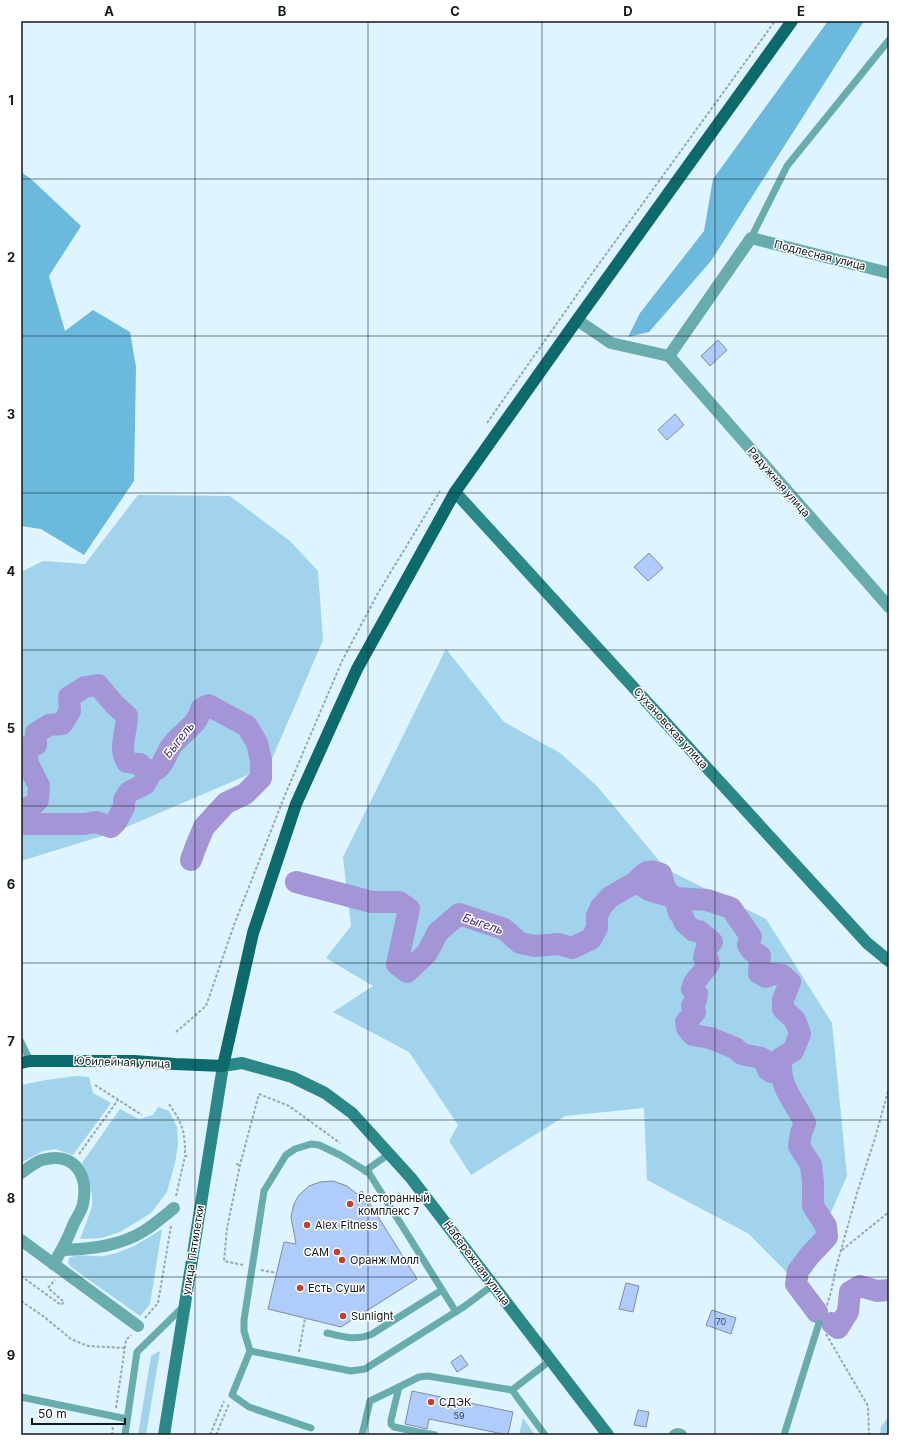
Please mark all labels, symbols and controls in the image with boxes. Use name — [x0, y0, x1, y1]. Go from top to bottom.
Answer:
text: A — [104, 3, 114, 19]
text: B — [278, 3, 287, 19]
text: C — [450, 3, 460, 19]
text: D — [623, 3, 633, 19]
text: E — [797, 3, 805, 19]
text: 1 — [8, 92, 14, 108]
street label: Подлесная улица — [773, 237, 867, 273]
text: 2 — [7, 249, 15, 265]
text: 3 — [7, 406, 15, 422]
street label: Радужная улица — [745, 444, 813, 520]
text: 4 — [7, 563, 16, 579]
street label: Сухановская улица — [631, 684, 711, 772]
water label: Быгель — [160, 718, 198, 761]
text: 5 — [7, 720, 15, 736]
text: 6 — [7, 876, 15, 892]
water label: Быгель — [461, 910, 506, 938]
text: 7 — [7, 1033, 15, 1049]
street label: Юбилейная улица — [74, 1053, 170, 1071]
text: 8 — [7, 1190, 15, 1206]
place label: Ресторанный комплекс 7 — [358, 1191, 430, 1218]
marker: Ресторанный комплекс 7 — [345, 1199, 355, 1209]
street label: улица Пятилетки — [179, 1204, 207, 1296]
place label: Alex Fitness — [315, 1218, 378, 1232]
street label: Набережная улица — [441, 1218, 513, 1308]
marker: Alex Fitness — [302, 1220, 312, 1230]
place label: САМ — [304, 1245, 329, 1259]
marker: САМ — [332, 1247, 342, 1257]
place label: Оранж Молл — [350, 1253, 419, 1267]
marker: Оранж Молл — [337, 1255, 347, 1265]
place label: Есть Суши — [308, 1281, 365, 1295]
marker: Есть Суши — [295, 1283, 305, 1293]
place label: Sunlight — [351, 1309, 394, 1323]
marker: Sunlight — [338, 1311, 348, 1321]
house number: 70 — [716, 1316, 727, 1327]
text: 9 — [7, 1347, 15, 1363]
place label: СДЭК — [439, 1395, 472, 1409]
marker: СДЭК — [426, 1397, 436, 1407]
scale bar — [32, 1400, 125, 1426]
text: 50 m — [38, 1406, 67, 1421]
house number: 59 — [453, 1410, 465, 1421]

